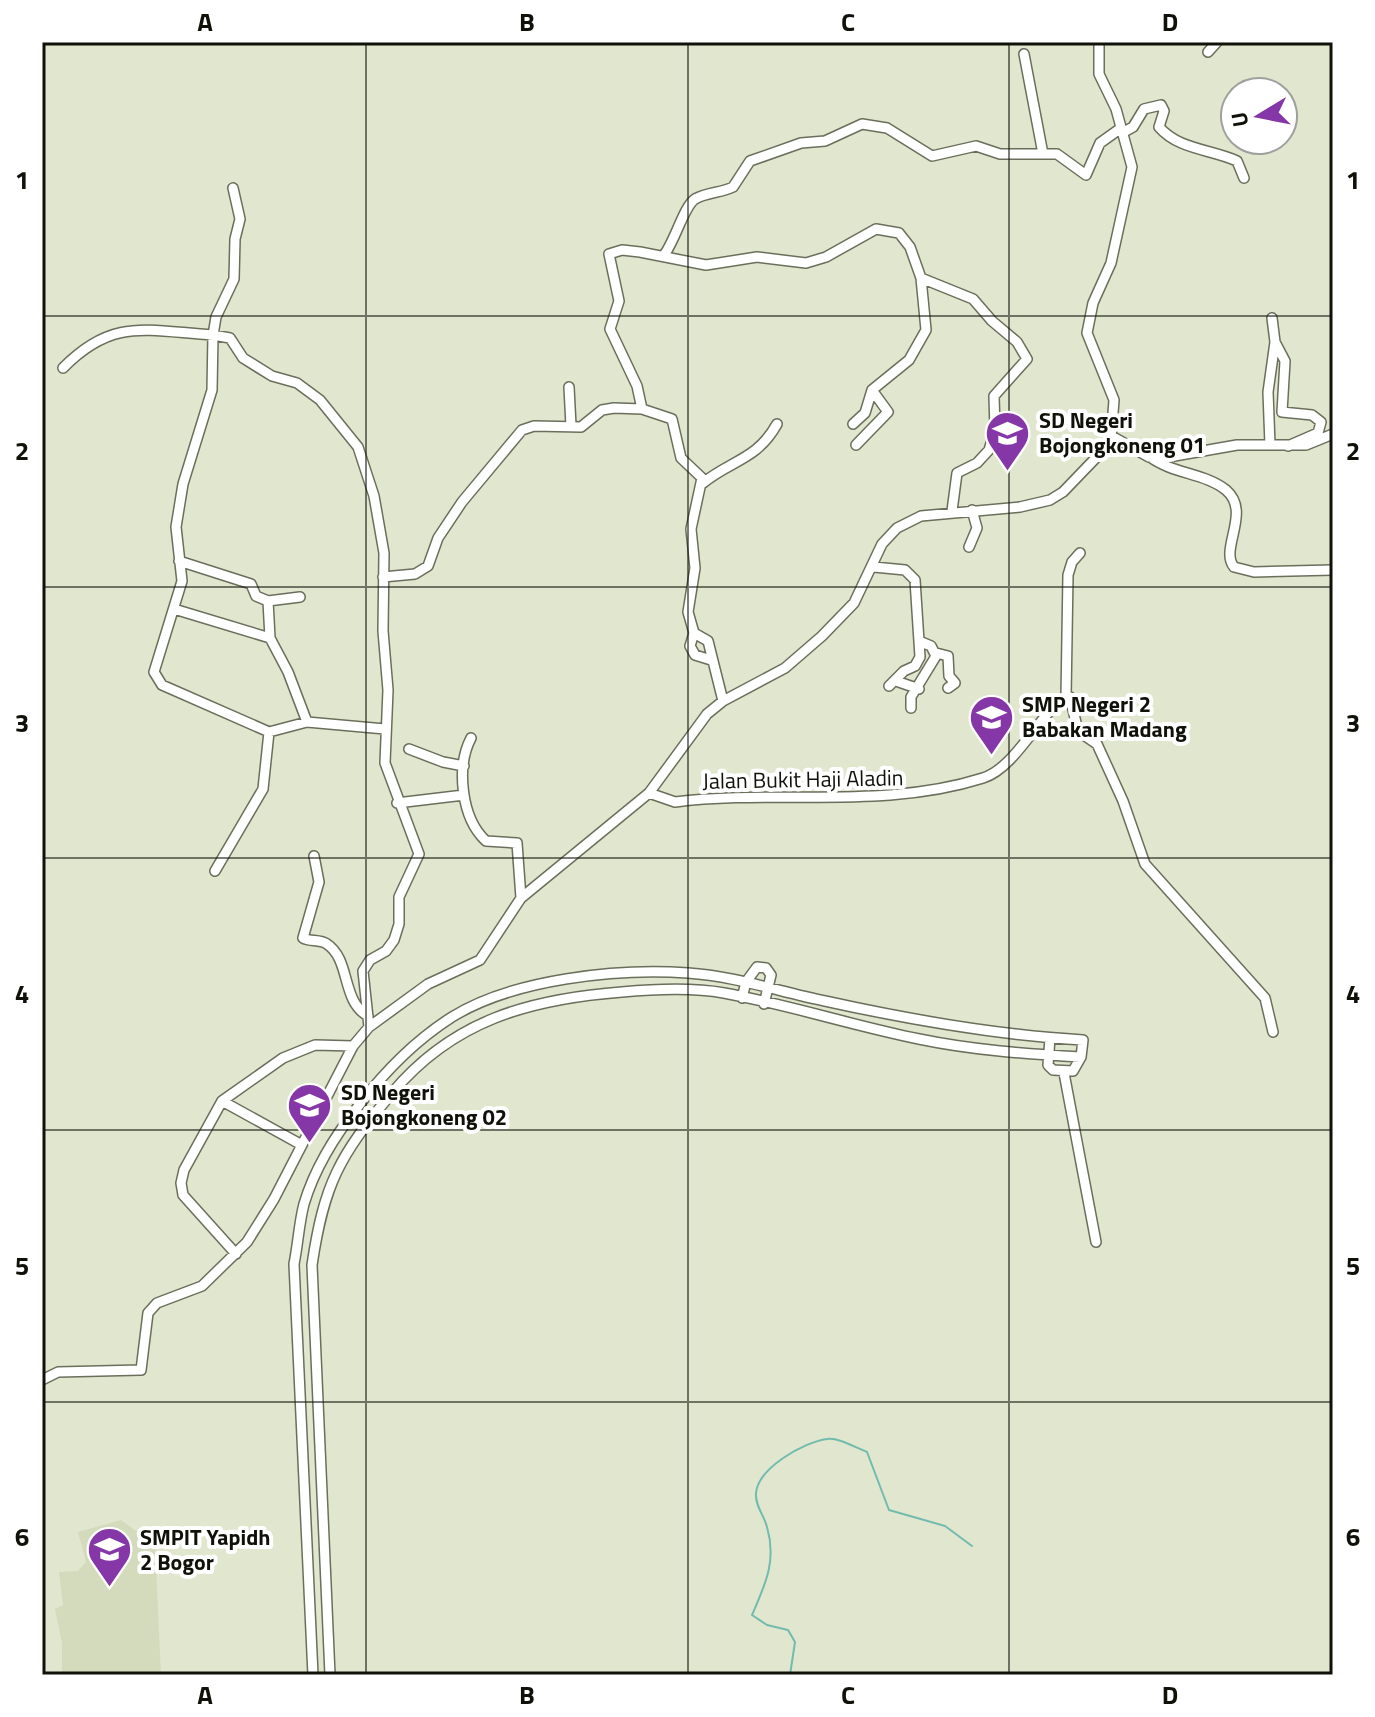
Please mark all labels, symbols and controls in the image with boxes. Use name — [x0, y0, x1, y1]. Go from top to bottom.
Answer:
text: A — [197, 2, 213, 41]
text: B — [519, 2, 535, 41]
text: C — [841, 2, 855, 41]
text: D — [1162, 2, 1178, 41]
north arrow — [1219, 76, 1299, 156]
text: U — [1221, 109, 1257, 130]
text: 1 — [15, 160, 29, 199]
text: 1 — [1346, 160, 1360, 199]
place label: SD Negeri Bojongkoneng 01 — [1039, 403, 1205, 462]
school or university icon: SD Negeri Bojongkoneng 01 — [984, 409, 1032, 472]
text: 2 — [15, 431, 29, 470]
text: 2 — [1346, 431, 1360, 470]
place label: SMP Negeri 2 Babakan Madang — [1022, 687, 1187, 746]
school or university icon: SMP Negeri 2 Babakan Madang — [967, 693, 1015, 756]
text: 3 — [15, 703, 29, 742]
text: 3 — [1346, 703, 1360, 742]
street label: Jalan Bukit Haji Aladin — [702, 760, 904, 798]
text: 4 — [15, 974, 29, 1013]
text: 4 — [1346, 974, 1360, 1013]
place label: SD Negeri Bojongkoneng 02 — [341, 1075, 507, 1134]
school or university icon: SD Negeri Bojongkoneng 02 — [286, 1081, 334, 1144]
text: 5 — [15, 1246, 29, 1285]
text: 5 — [1346, 1246, 1360, 1285]
text: 6 — [15, 1517, 29, 1556]
text: 6 — [1346, 1517, 1360, 1556]
place label: SMPIT Yapidh 2 Bogor — [140, 1520, 271, 1579]
school or university icon: SMPIT Yapidh 2 Bogor — [85, 1526, 133, 1589]
text: A — [197, 1675, 213, 1714]
text: B — [519, 1675, 535, 1714]
text: C — [841, 1675, 855, 1714]
text: D — [1162, 1675, 1178, 1714]

